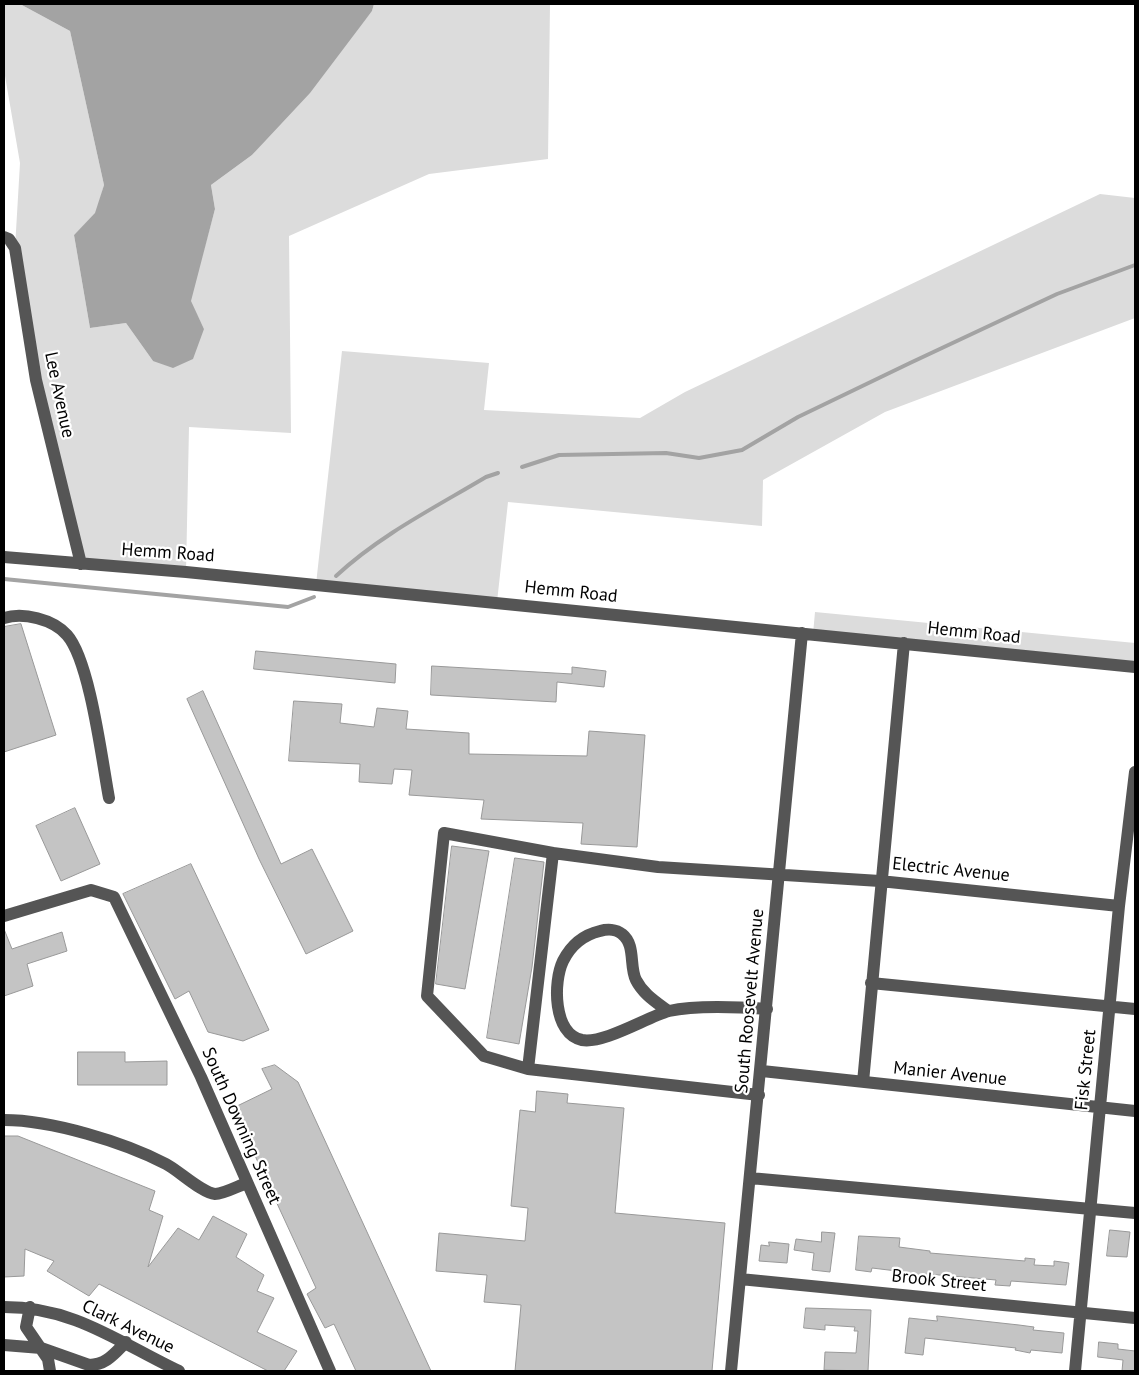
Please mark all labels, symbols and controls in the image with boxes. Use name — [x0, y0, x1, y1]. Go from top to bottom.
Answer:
street label: Lee Avenue — [39, 350, 79, 440]
street label: Hemm Road — [121, 539, 215, 567]
street label: Hemm Road — [523, 576, 619, 608]
street label: Hemm Road — [926, 617, 1022, 649]
street label: Electric Avenue — [891, 853, 1011, 887]
street label: South Roosevelt Avenue — [731, 908, 769, 1094]
street label: Fisk Street — [1071, 1029, 1101, 1111]
street label: South Downing Street — [197, 1044, 285, 1208]
street label: Manier Avenue — [892, 1057, 1008, 1091]
street label: Brook Street — [890, 1265, 988, 1297]
street label: Clark Avenue — [78, 1295, 178, 1359]

